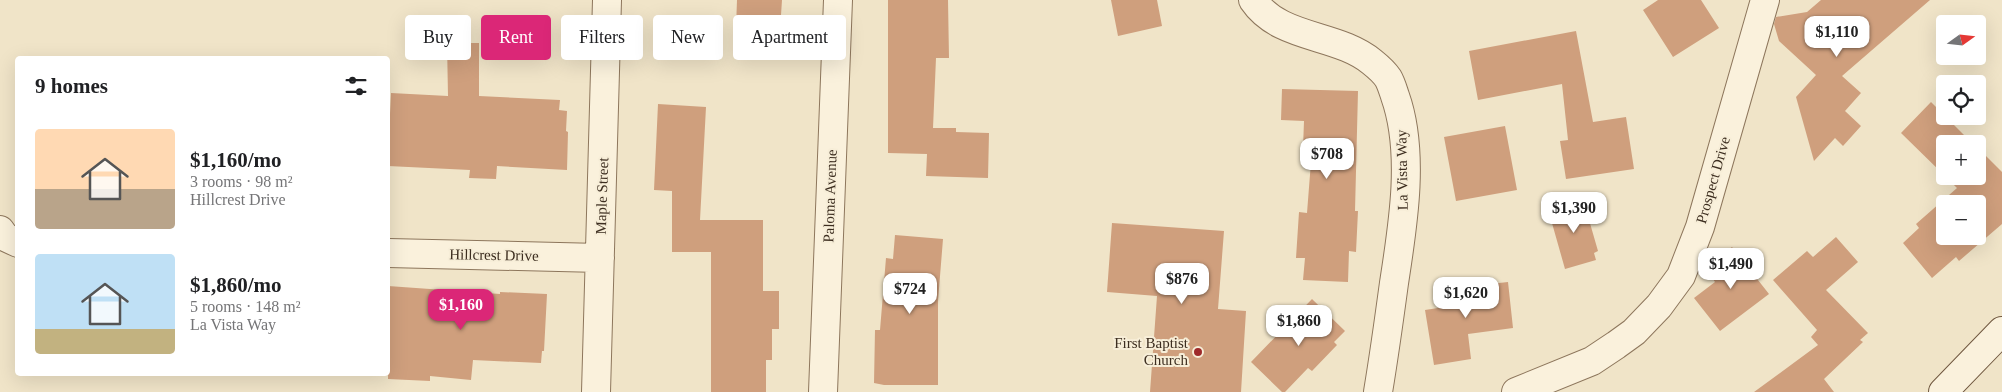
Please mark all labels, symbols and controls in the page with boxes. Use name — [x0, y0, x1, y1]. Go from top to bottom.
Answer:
chip: Buy — [405, 15, 471, 60]
chip: Rent — [481, 15, 551, 60]
chip: Filters — [561, 15, 643, 60]
chip: New — [653, 15, 723, 60]
chip: Apartment — [733, 15, 846, 60]
pin: $1,110 — [1796, 15, 1878, 58]
north arrow — [1936, 15, 1986, 65]
map controls — [1936, 15, 1986, 245]
text: $1,110 — [1815, 23, 1859, 40]
icon: filters — [342, 72, 370, 100]
text: 9 homes — [35, 74, 108, 98]
button: locate — [1936, 75, 1986, 125]
street label: La Vista Way — [1393, 129, 1411, 210]
street label: Prospect Drive — [1693, 134, 1733, 225]
button: + — [1936, 135, 1986, 185]
pin: $708 — [1297, 138, 1357, 180]
text: $708 — [1311, 145, 1343, 162]
text: $1,160/mo — [190, 148, 282, 172]
icon: home — [75, 149, 135, 209]
street label: Paloma Avenue — [820, 149, 840, 243]
street label: Maple Street — [593, 156, 611, 235]
text: 3 rooms · 98 m² — [190, 173, 293, 190]
text: Hillcrest Drive — [190, 191, 286, 208]
pin: $1,390 — [1533, 192, 1615, 234]
button: − — [1936, 195, 1986, 245]
text: $1,390 — [1552, 199, 1596, 216]
street label: Hillcrest Drive — [449, 246, 539, 264]
pin: $1,490 — [1690, 248, 1772, 290]
text: $1,490 — [1709, 255, 1753, 272]
pin: $876 — [1152, 262, 1212, 305]
text: $876 — [1166, 270, 1198, 287]
pin: $724 — [880, 272, 940, 315]
text: $1,860/mo — [190, 273, 282, 297]
icon: home — [75, 274, 135, 334]
pin: $1,620 — [1425, 276, 1507, 319]
text: $724 — [894, 280, 926, 297]
text: $1,620 — [1444, 284, 1488, 301]
pin: $1,160 — [420, 288, 502, 331]
text: $1,160 — [439, 296, 483, 313]
text: 5 rooms · 148 m² — [190, 298, 301, 315]
pin: $1,860 — [1258, 304, 1340, 347]
text: $1,860 — [1277, 312, 1321, 329]
text: La Vista Way — [190, 316, 276, 333]
place label: First Baptist Church — [1114, 335, 1189, 368]
marker: First Baptist Church — [1192, 346, 1204, 358]

